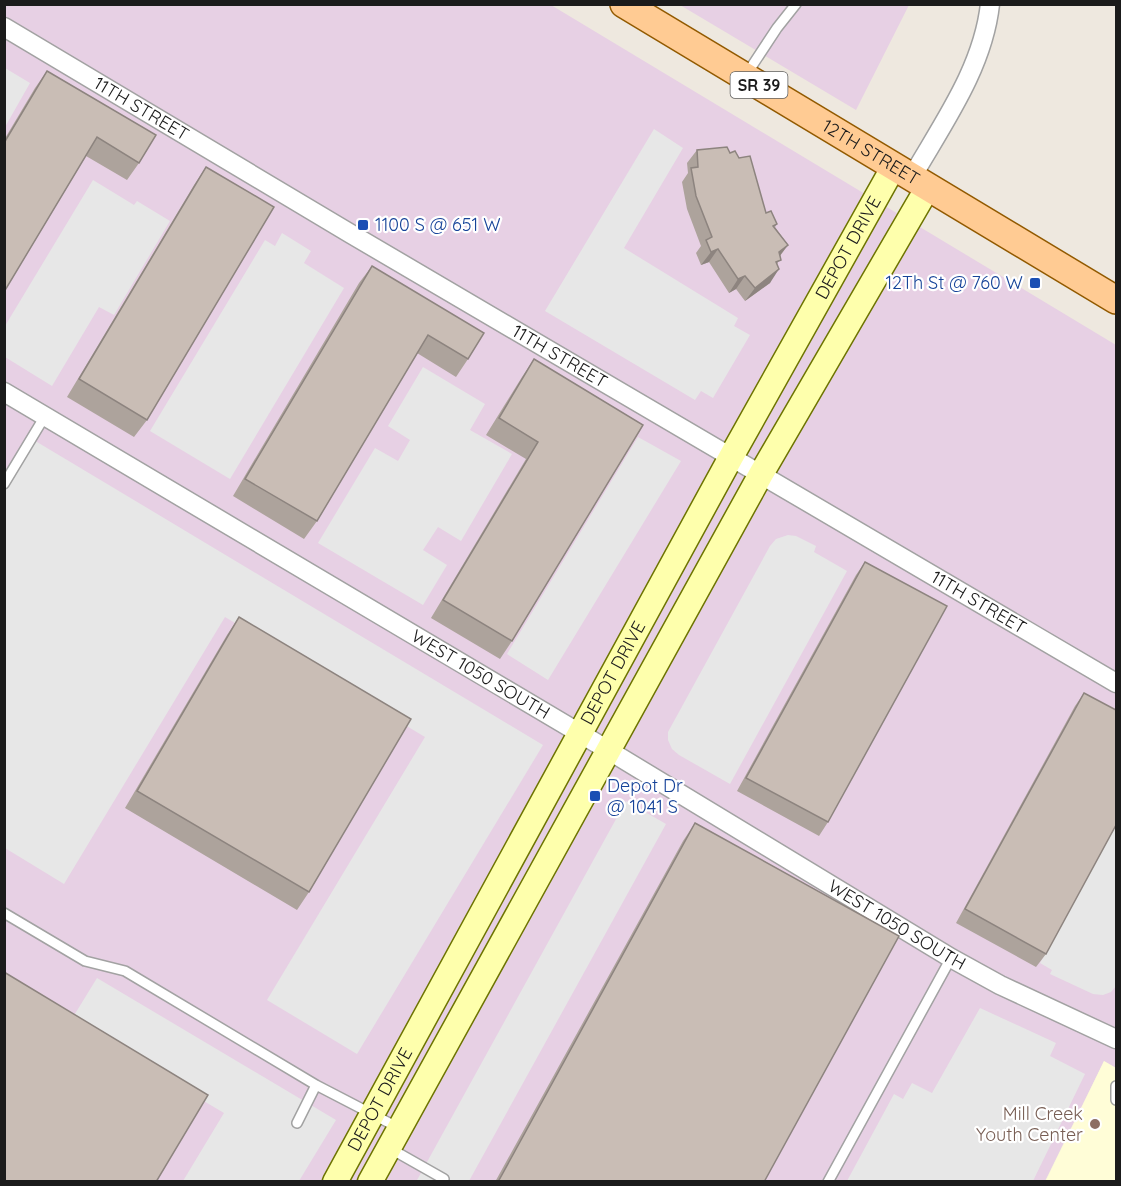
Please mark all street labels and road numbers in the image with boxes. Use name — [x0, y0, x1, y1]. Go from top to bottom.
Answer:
street label: 11TH STREET — [90, 71, 193, 146]
road number: SR 39 — [730, 72, 788, 98]
street label: 12TH STREET — [818, 114, 924, 190]
street label: DEPOT DRIVE — [810, 192, 886, 303]
street label: 11TH STREET — [508, 319, 612, 393]
street label: 11TH STREET — [927, 565, 1031, 639]
street label: DEPOT DRIVE — [575, 617, 650, 729]
street label: WEST 1050 SOUTH — [407, 624, 554, 724]
street label: WEST 1050 SOUTH — [824, 874, 970, 975]
street label: DEPOT DRIVE — [342, 1043, 417, 1155]

